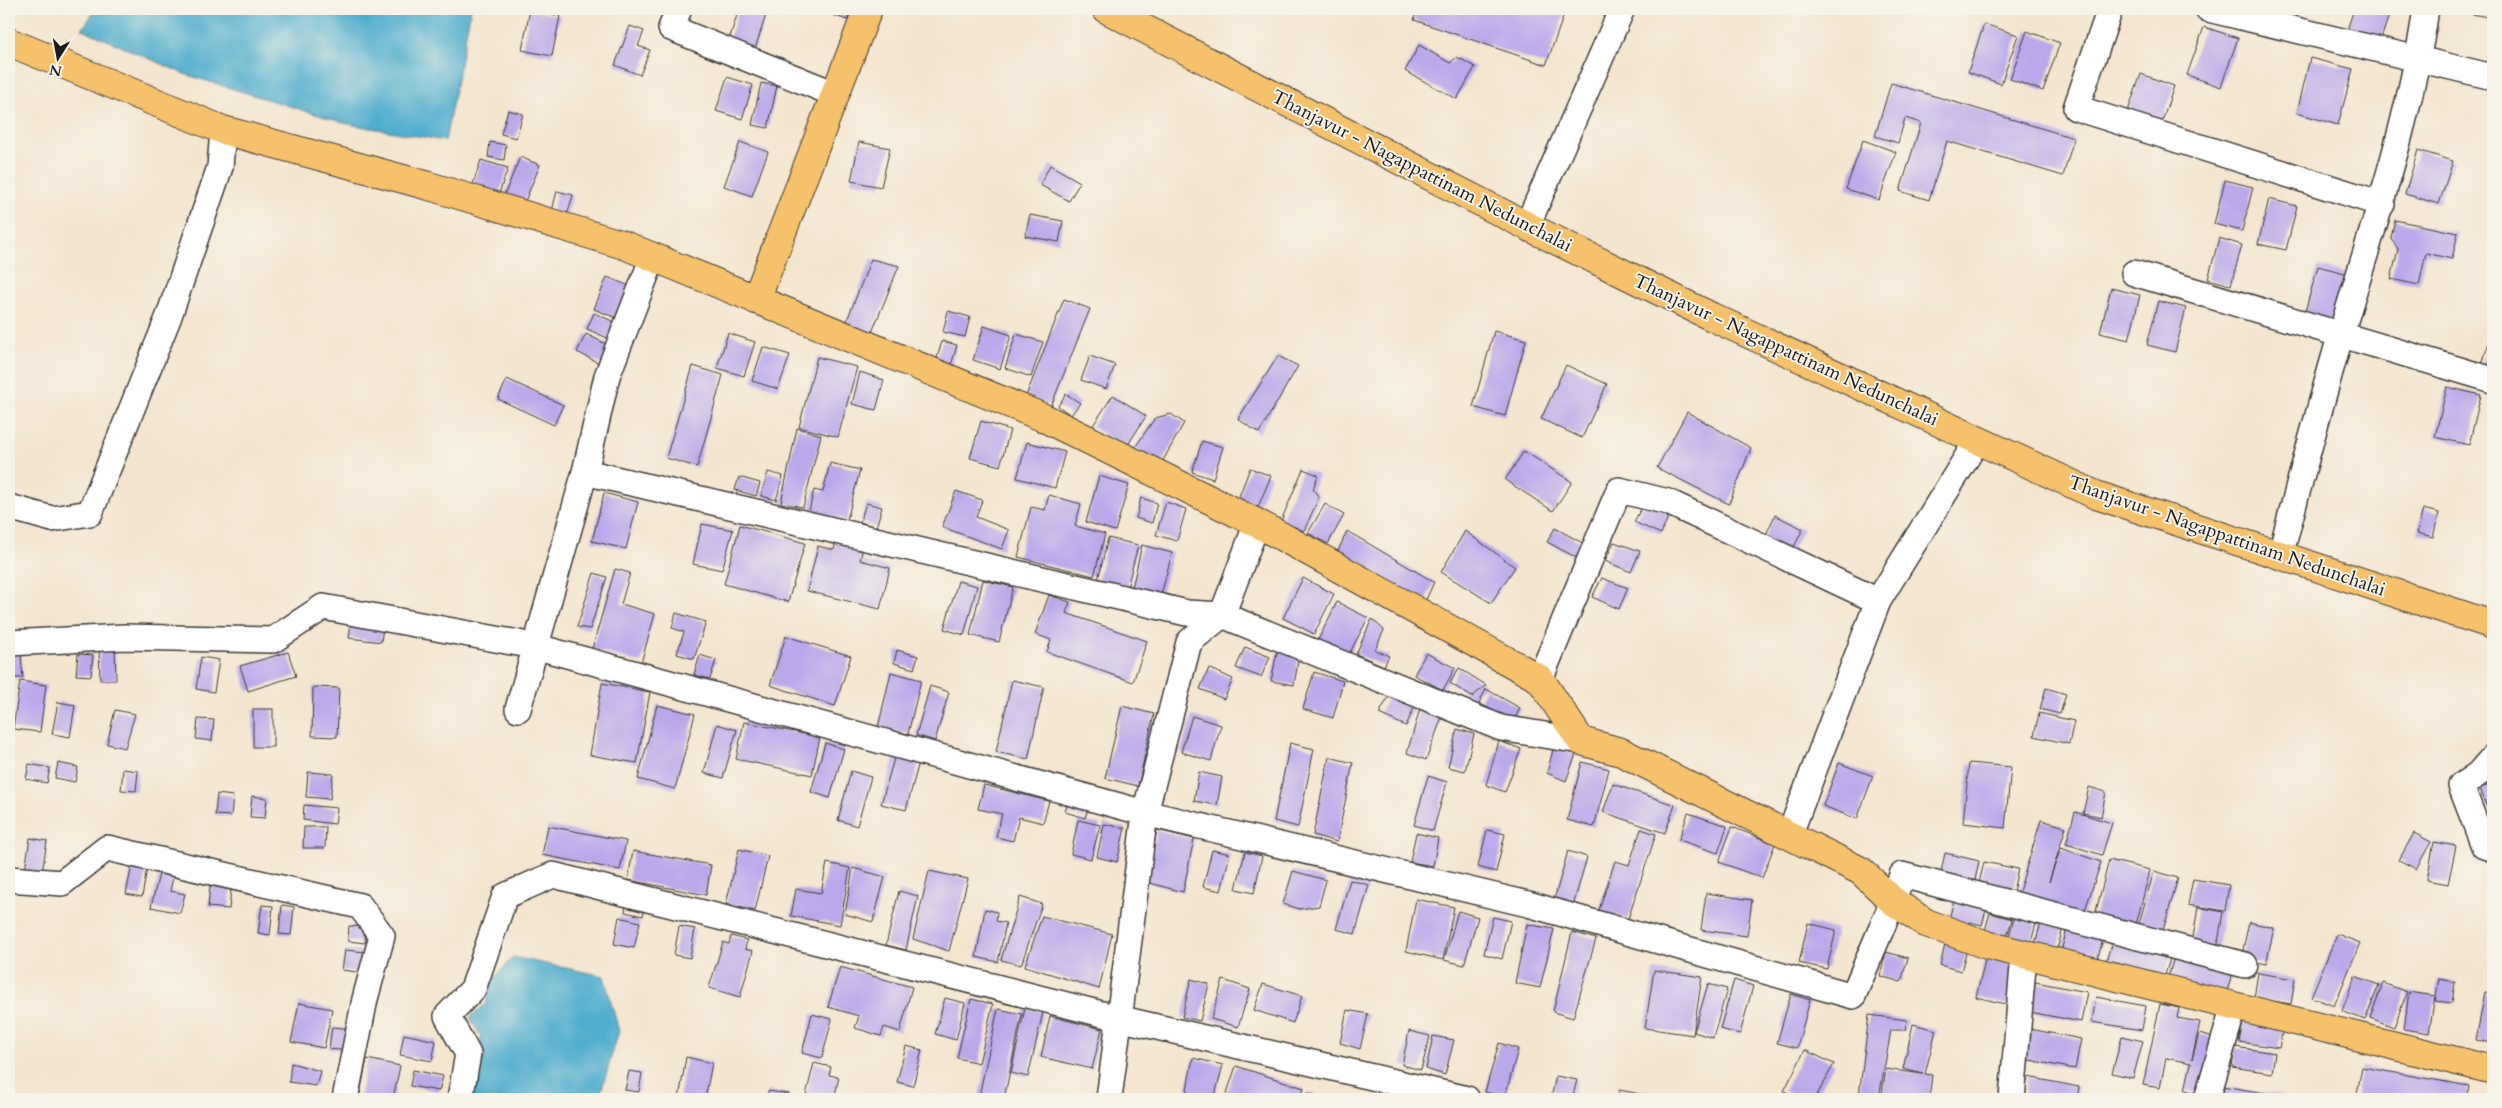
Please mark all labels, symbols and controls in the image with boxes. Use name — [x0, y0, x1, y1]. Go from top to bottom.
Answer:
north arrow — [32, 32, 82, 82]
text: N — [48, 60, 63, 81]
street label: Thanjavur - Nagappattinam Nedunchalai — [1267, 84, 1577, 258]
street label: Thanjavur - Nagappattinam Nedunchalai — [1629, 268, 1943, 432]
street label: Thanjavur - Nagappattinam Nedunchalai — [2065, 469, 2389, 603]

